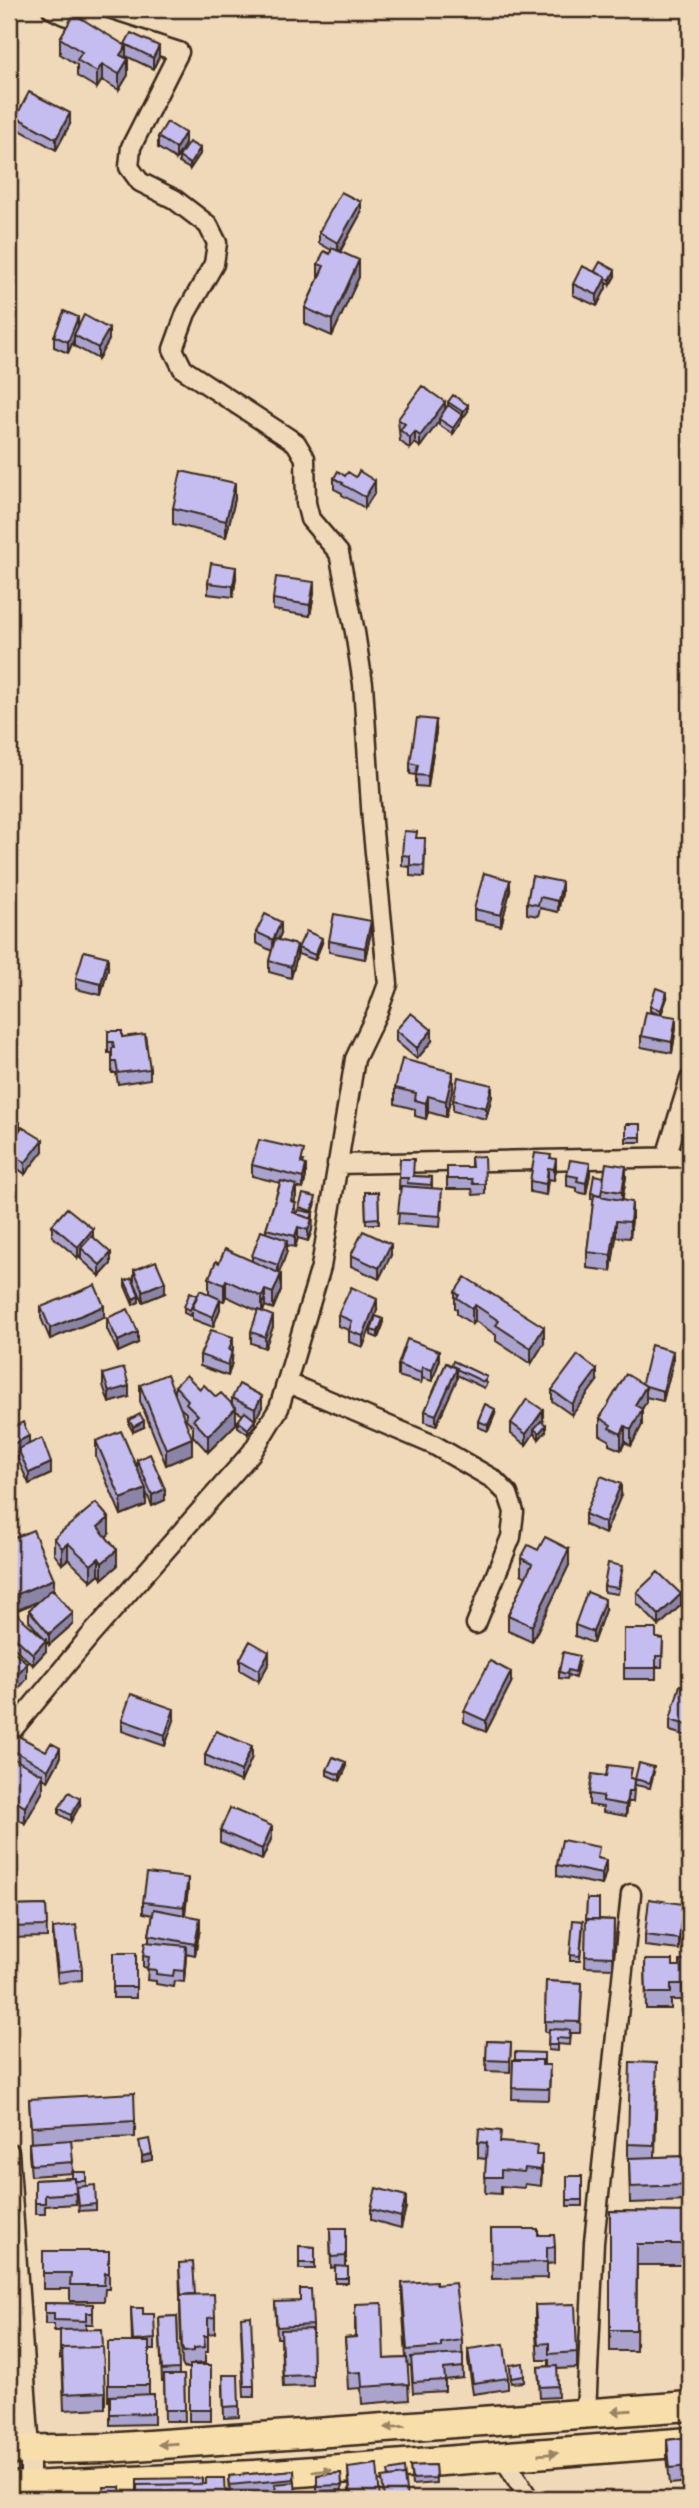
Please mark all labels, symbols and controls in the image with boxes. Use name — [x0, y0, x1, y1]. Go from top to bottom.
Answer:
one-way arrow — [611, 2405, 633, 2416]
one-way arrow — [384, 2422, 406, 2433]
one-way arrow — [157, 2439, 179, 2450]
one-way arrow — [538, 2448, 560, 2459]
one-way arrow — [311, 2465, 333, 2476]

